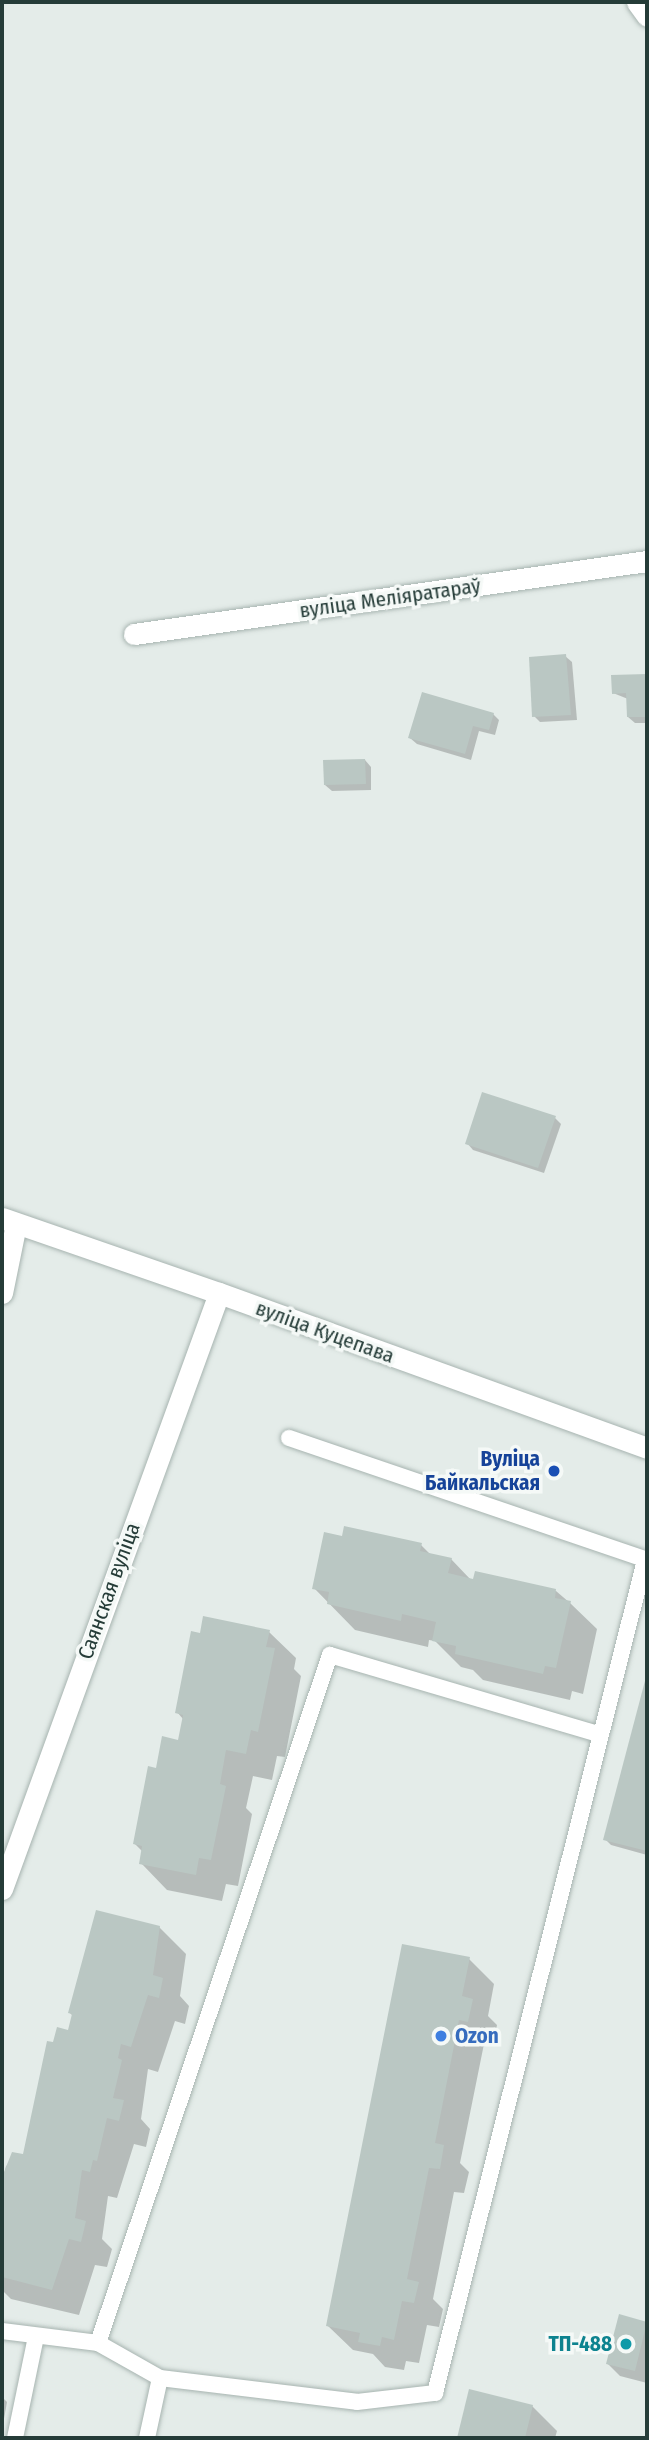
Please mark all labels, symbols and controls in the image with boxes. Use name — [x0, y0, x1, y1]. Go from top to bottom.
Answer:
street label: вуліца Меліяратараў — [298, 573, 482, 623]
street label: вуліца Куцепава — [252, 1295, 398, 1369]
place label: Вуліца Байкальская — [425, 1446, 540, 1496]
marker: Вуліца Байкальская — [546, 1463, 562, 1479]
street label: Саянская вуліца — [73, 1519, 145, 1663]
place label: Ozon — [455, 2023, 499, 2049]
marker: Ozon — [433, 2028, 449, 2044]
place label: ТП-488 — [548, 2331, 612, 2357]
marker: ТП-488 — [618, 2336, 634, 2352]

